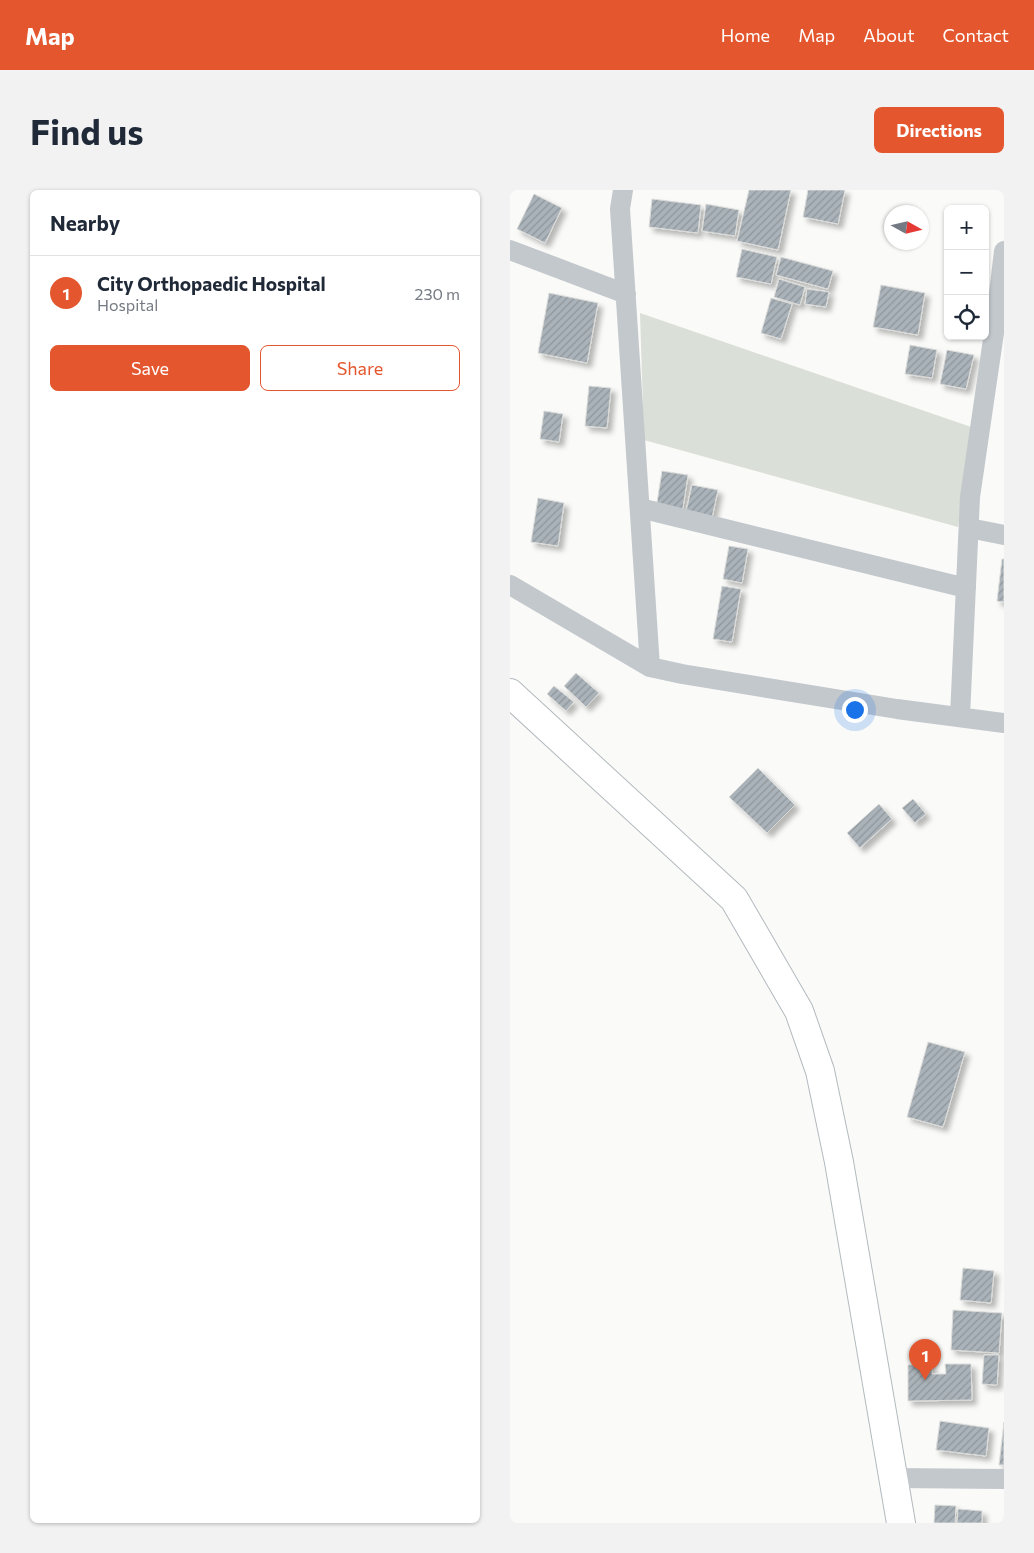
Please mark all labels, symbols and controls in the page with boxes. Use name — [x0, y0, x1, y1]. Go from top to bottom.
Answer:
text: Map — [25, 21, 75, 50]
text: Home — [721, 24, 770, 46]
text: Map — [798, 24, 835, 46]
text: About — [863, 24, 915, 46]
text: Contact — [943, 24, 1009, 46]
button: Directions — [874, 107, 1004, 153]
text: Find us — [30, 109, 144, 152]
north arrow — [884, 205, 929, 250]
map controls — [944, 205, 989, 340]
button: + — [944, 205, 989, 250]
text: Nearby — [50, 210, 120, 235]
button: − — [944, 250, 989, 295]
text: City Orthopaedic Hospital — [97, 272, 326, 295]
text: 1 — [62, 284, 70, 303]
text: 230 m — [415, 284, 460, 303]
text: Hospital — [97, 295, 158, 314]
button: locate — [944, 295, 989, 340]
button: Save — [50, 345, 250, 391]
button: Share — [260, 345, 460, 391]
your location — [842, 697, 868, 723]
pin: 1 — [909, 1339, 941, 1380]

